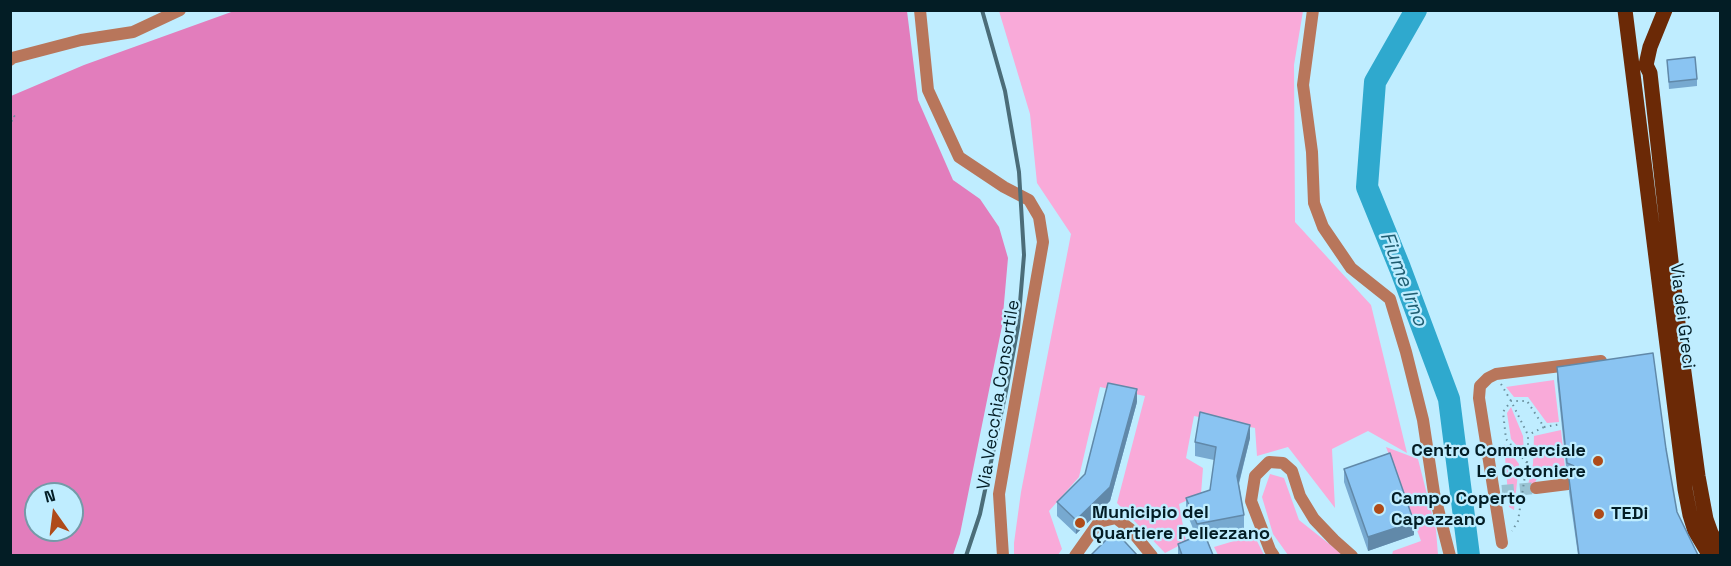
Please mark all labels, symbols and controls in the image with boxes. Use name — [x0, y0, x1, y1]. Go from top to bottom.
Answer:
water label: Fiume Irno — [1374, 228, 1432, 330]
street label: Via dei Greci — [1665, 262, 1699, 370]
street label: Via Vecchia Consortile — [973, 298, 1025, 492]
place label: Centro Commerciale Le Cotoniere — [1411, 440, 1586, 482]
marker: Centro Commerciale Le Cotoniere — [1591, 454, 1605, 468]
north arrow — [24, 482, 84, 542]
text: N — [42, 485, 58, 507]
place label: Campo Coperto Capezzano — [1391, 488, 1526, 530]
place label: Municipio del Quartiere Pellezzano — [1092, 502, 1270, 544]
marker: Campo Coperto Capezzano — [1372, 502, 1386, 516]
place label: TEDi — [1611, 503, 1648, 525]
marker: TEDi — [1592, 507, 1606, 521]
marker: Municipio del Quartiere Pellezzano — [1073, 516, 1087, 530]

